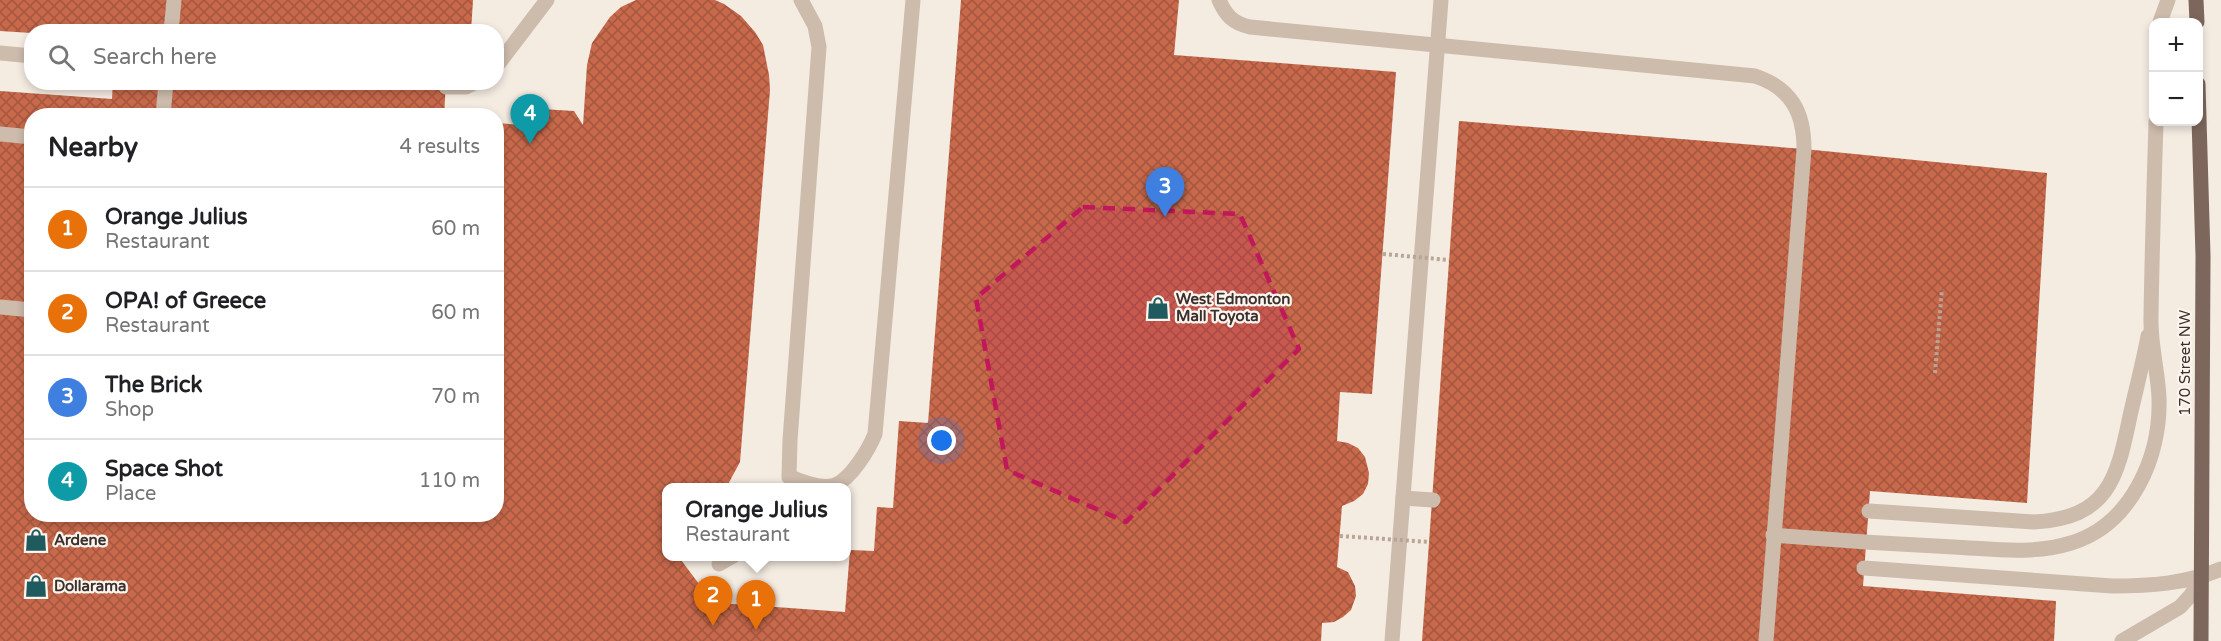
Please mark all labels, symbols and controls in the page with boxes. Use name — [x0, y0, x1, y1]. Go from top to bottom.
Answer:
map controls — [2149, 18, 2203, 126]
button: + — [2149, 18, 2203, 72]
search box — [24, 24, 504, 90]
icon: search — [45, 41, 78, 74]
text: Search here — [93, 44, 217, 70]
button: − — [2149, 72, 2203, 126]
pin: 4 — [510, 94, 550, 144]
text: Nearby — [48, 132, 138, 163]
text: 4 results — [400, 135, 480, 159]
pin: 3 — [1146, 168, 1184, 217]
text: Orange Julius — [105, 204, 247, 230]
text: 1 — [61, 217, 74, 241]
text: 60 m — [431, 217, 480, 241]
text: Restaurant — [105, 230, 210, 254]
text: OPA! of Greece — [105, 288, 266, 314]
place label: West Edmonton Mall Toyota — [1176, 290, 1290, 326]
shop icon: West Edmonton Mall Toyota — [1145, 295, 1171, 321]
text: 2 — [61, 301, 74, 325]
text: 60 m — [431, 301, 480, 325]
street label: 170 Street NW — [2176, 310, 2194, 416]
text: Restaurant — [105, 314, 210, 338]
text: The Brick — [105, 372, 203, 398]
text: 3 — [61, 385, 74, 409]
text: 70 m — [431, 385, 480, 409]
text: Shop — [105, 398, 154, 422]
your location — [927, 426, 956, 455]
text: Space Shot — [105, 456, 223, 482]
text: 4 — [61, 469, 74, 493]
text: 110 m — [419, 469, 480, 493]
text: Place — [105, 482, 156, 506]
popup — [662, 483, 851, 561]
text: Orange Julius — [685, 497, 828, 523]
text: Restaurant — [685, 523, 790, 547]
shop icon: Ardene — [23, 527, 49, 553]
place label: Ardene — [54, 531, 107, 549]
shop icon: Dollarama — [23, 573, 49, 599]
pin: 2 — [694, 576, 732, 626]
place label: Dollarama — [54, 577, 126, 595]
pin: 1 — [736, 580, 776, 630]

